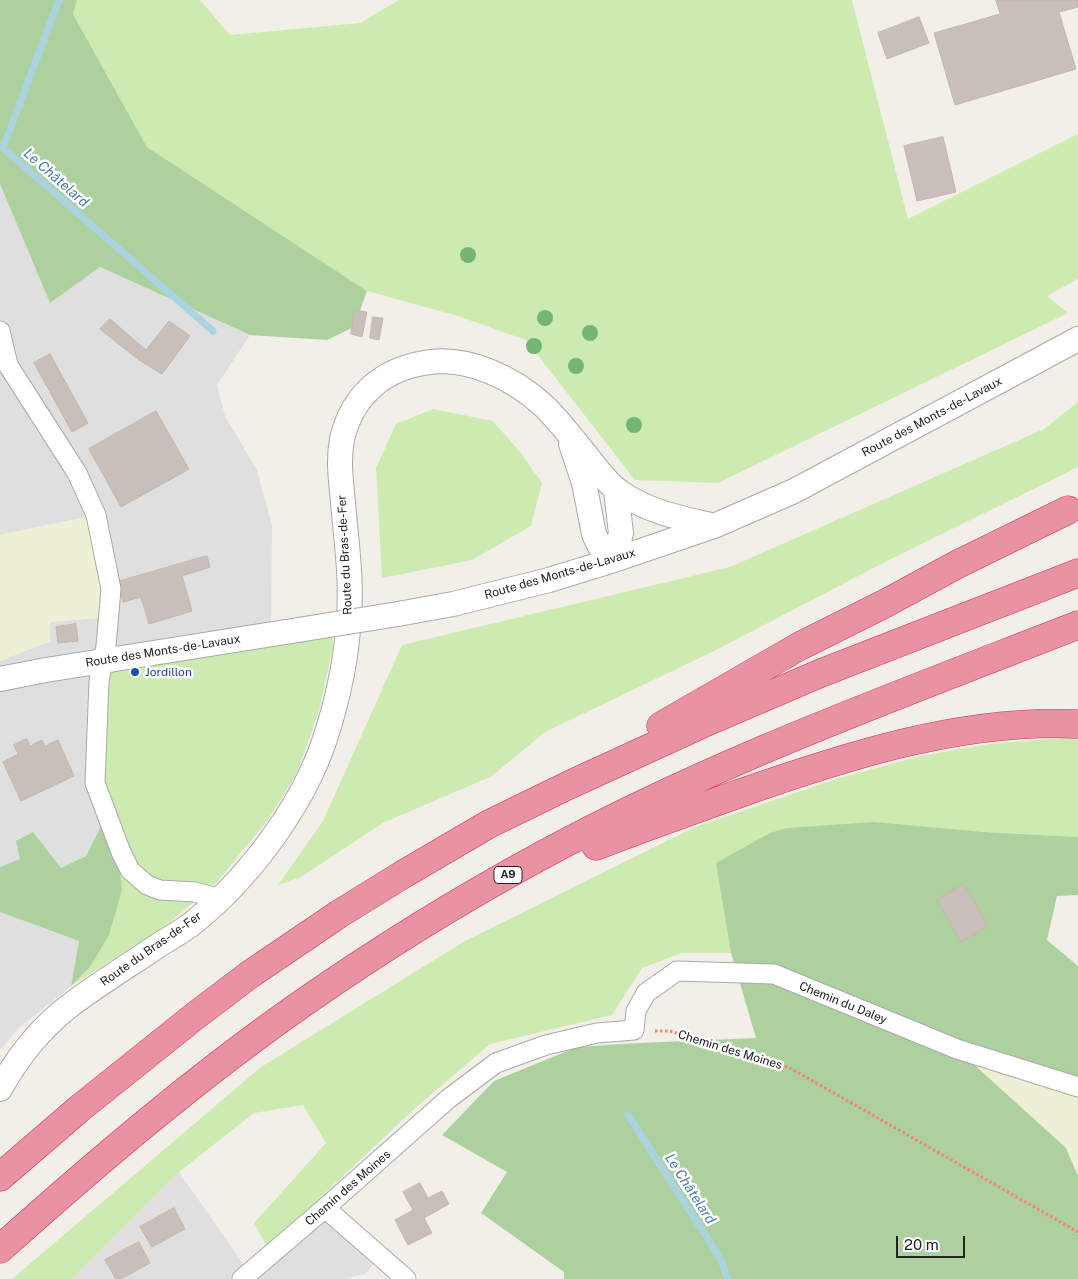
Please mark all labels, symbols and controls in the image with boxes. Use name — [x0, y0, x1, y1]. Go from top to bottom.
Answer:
water label: Le Châtelard — [20, 145, 92, 211]
street label: Route des Monts-de-Lavaux — [859, 374, 1005, 460]
street label: Route du Bras-de-Fer — [335, 495, 355, 615]
street label: Route des Monts-de-Lavaux — [483, 545, 637, 603]
street label: Route des Monts-de-Lavaux — [85, 632, 241, 670]
place label: Jordillon — [145, 665, 192, 679]
marker: Jordillon — [129, 666, 141, 678]
road number: A9 — [494, 866, 522, 884]
street label: Route du Bras-de-Fer — [98, 909, 204, 989]
street label: Chemin du Daley — [797, 979, 889, 1027]
street label: Chemin des Moines — [676, 1027, 784, 1073]
street label: Chemin des Moines — [302, 1147, 394, 1229]
water label: Le Châtelard — [661, 1151, 719, 1227]
scale bar — [898, 1226, 967, 1258]
text: 20 m — [904, 1236, 939, 1253]

